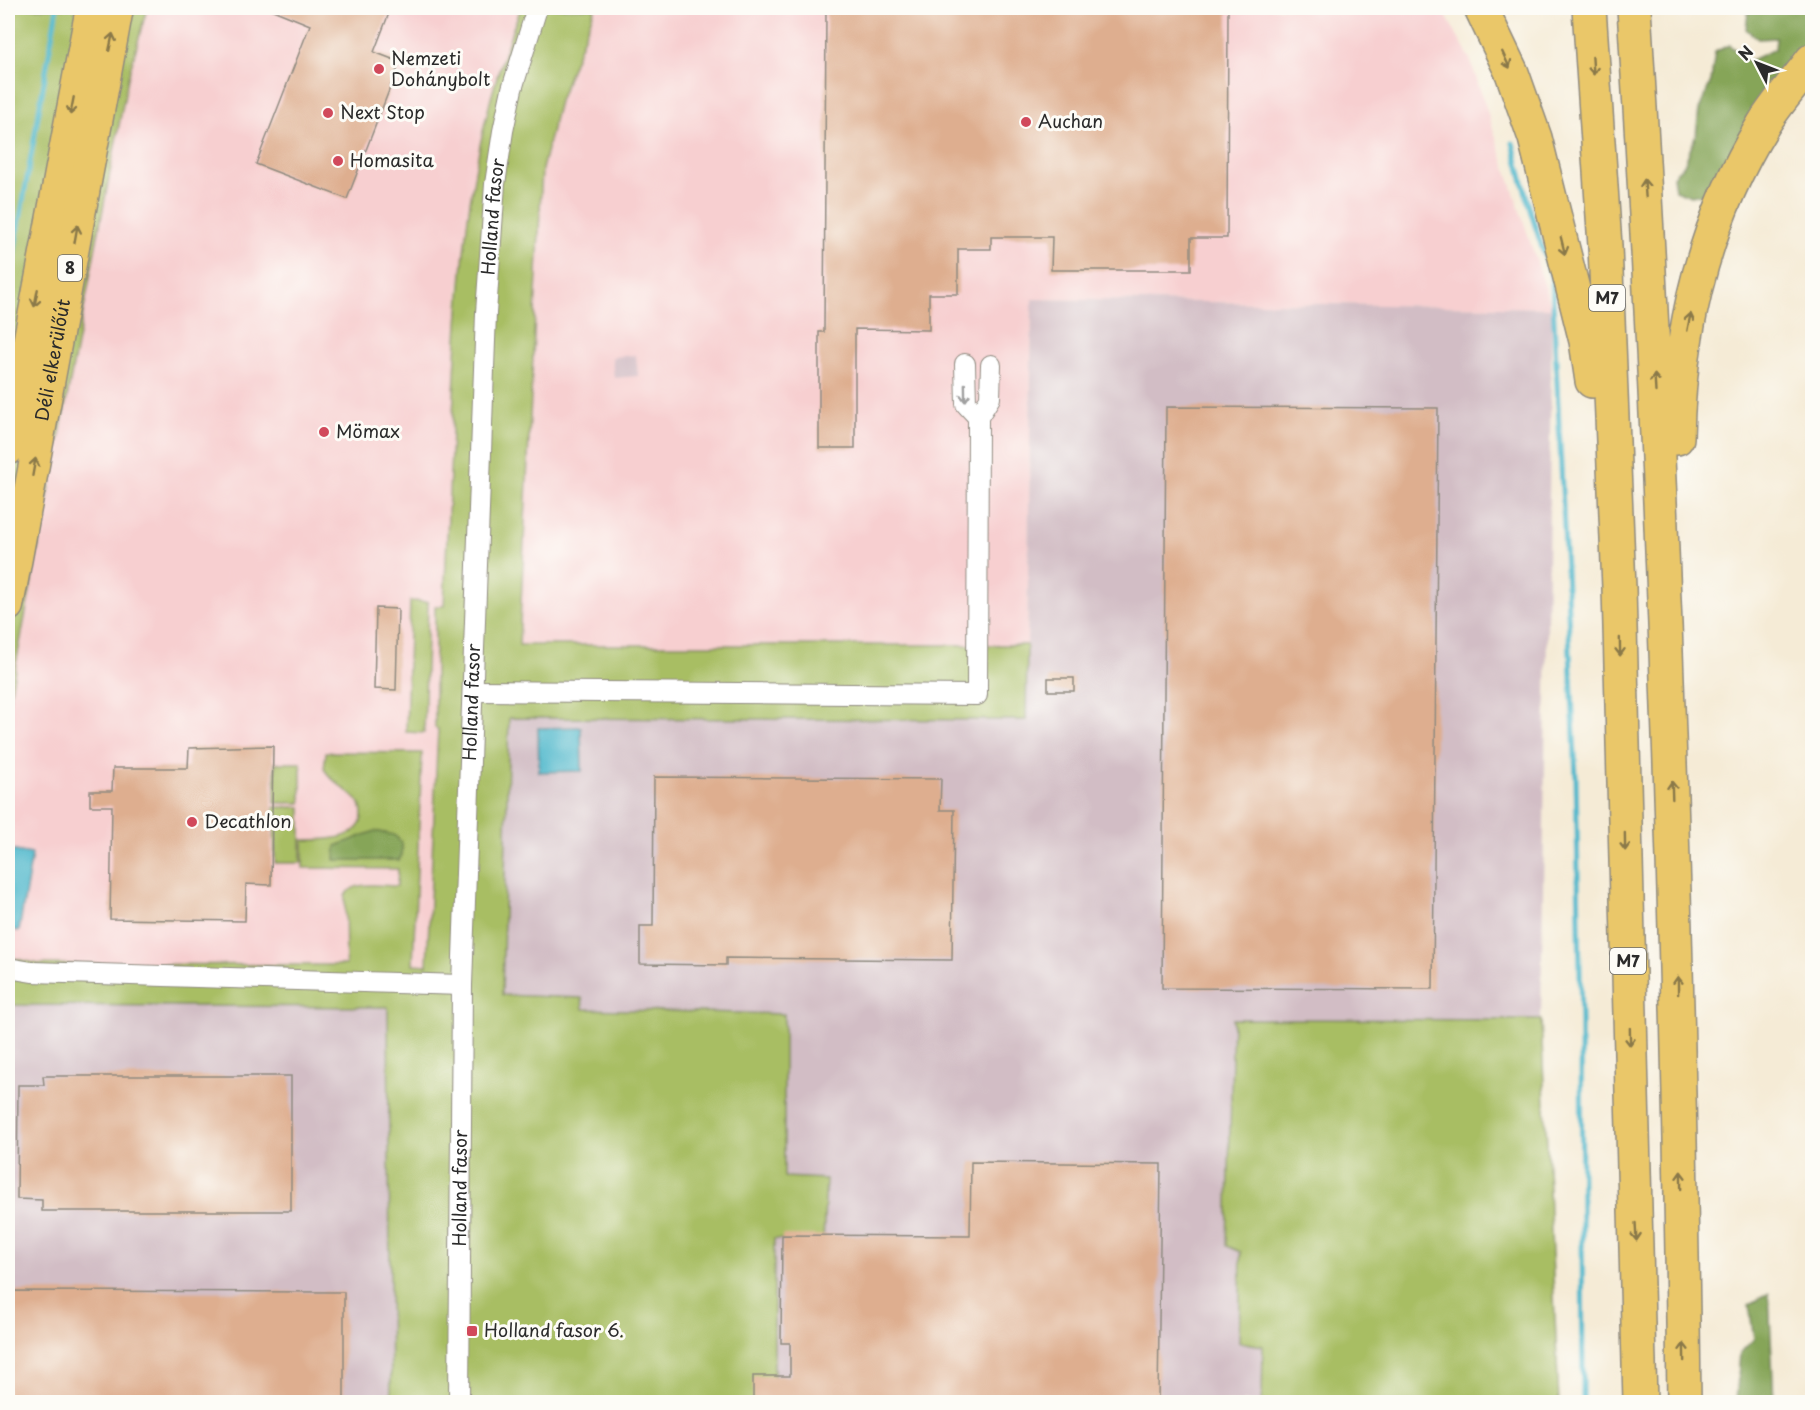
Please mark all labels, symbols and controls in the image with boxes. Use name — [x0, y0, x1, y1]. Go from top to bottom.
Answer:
one-way arrow — [105, 33, 117, 52]
north arrow — [1727, 33, 1787, 93]
text: N — [1732, 40, 1758, 65]
place label: Nemzeti Dohánybolt — [391, 44, 490, 92]
one-way arrow — [1500, 51, 1512, 69]
one-way arrow — [1588, 55, 1599, 75]
marker: Nemzeti Dohánybolt — [372, 62, 386, 76]
one-way arrow — [66, 96, 77, 115]
place label: Next Stop — [340, 98, 425, 125]
marker: Next Stop — [321, 106, 335, 120]
place label: Auchan — [1038, 107, 1103, 134]
marker: Auchan — [1019, 115, 1033, 129]
place label: Homasita — [350, 146, 434, 173]
marker: Homasita — [331, 154, 345, 168]
street label: Holland fasor — [474, 156, 511, 276]
one-way arrow — [1639, 179, 1650, 199]
one-way arrow — [71, 224, 82, 244]
one-way arrow — [1558, 237, 1569, 256]
road number: 8 — [58, 255, 82, 281]
road number: M7 — [1589, 285, 1625, 311]
one-way arrow — [30, 287, 41, 307]
street label: Déli elkerülőút — [27, 297, 76, 423]
one-way arrow — [1684, 313, 1695, 332]
one-way arrow — [1650, 373, 1661, 393]
one-way arrow — [960, 382, 971, 402]
place label: Mömax — [336, 417, 400, 444]
marker: Mömax — [317, 425, 331, 439]
one-way arrow — [29, 458, 40, 477]
one-way arrow — [1614, 636, 1626, 656]
street label: Holland fasor — [455, 643, 486, 761]
one-way arrow — [1666, 781, 1678, 801]
place label: Decathlon — [204, 807, 292, 834]
marker: Decathlon — [185, 815, 199, 829]
one-way arrow — [1619, 831, 1631, 851]
road number: M7 — [1610, 948, 1646, 974]
one-way arrow — [1672, 975, 1683, 995]
one-way arrow — [1624, 1026, 1636, 1046]
street label: Holland fasor — [445, 1129, 473, 1247]
one-way arrow — [1675, 1170, 1687, 1190]
one-way arrow — [1630, 1221, 1641, 1241]
place label: Holland fasor 6. — [484, 1316, 624, 1343]
marker: Holland fasor 6. — [465, 1324, 479, 1338]
one-way arrow — [1678, 1342, 1690, 1362]

